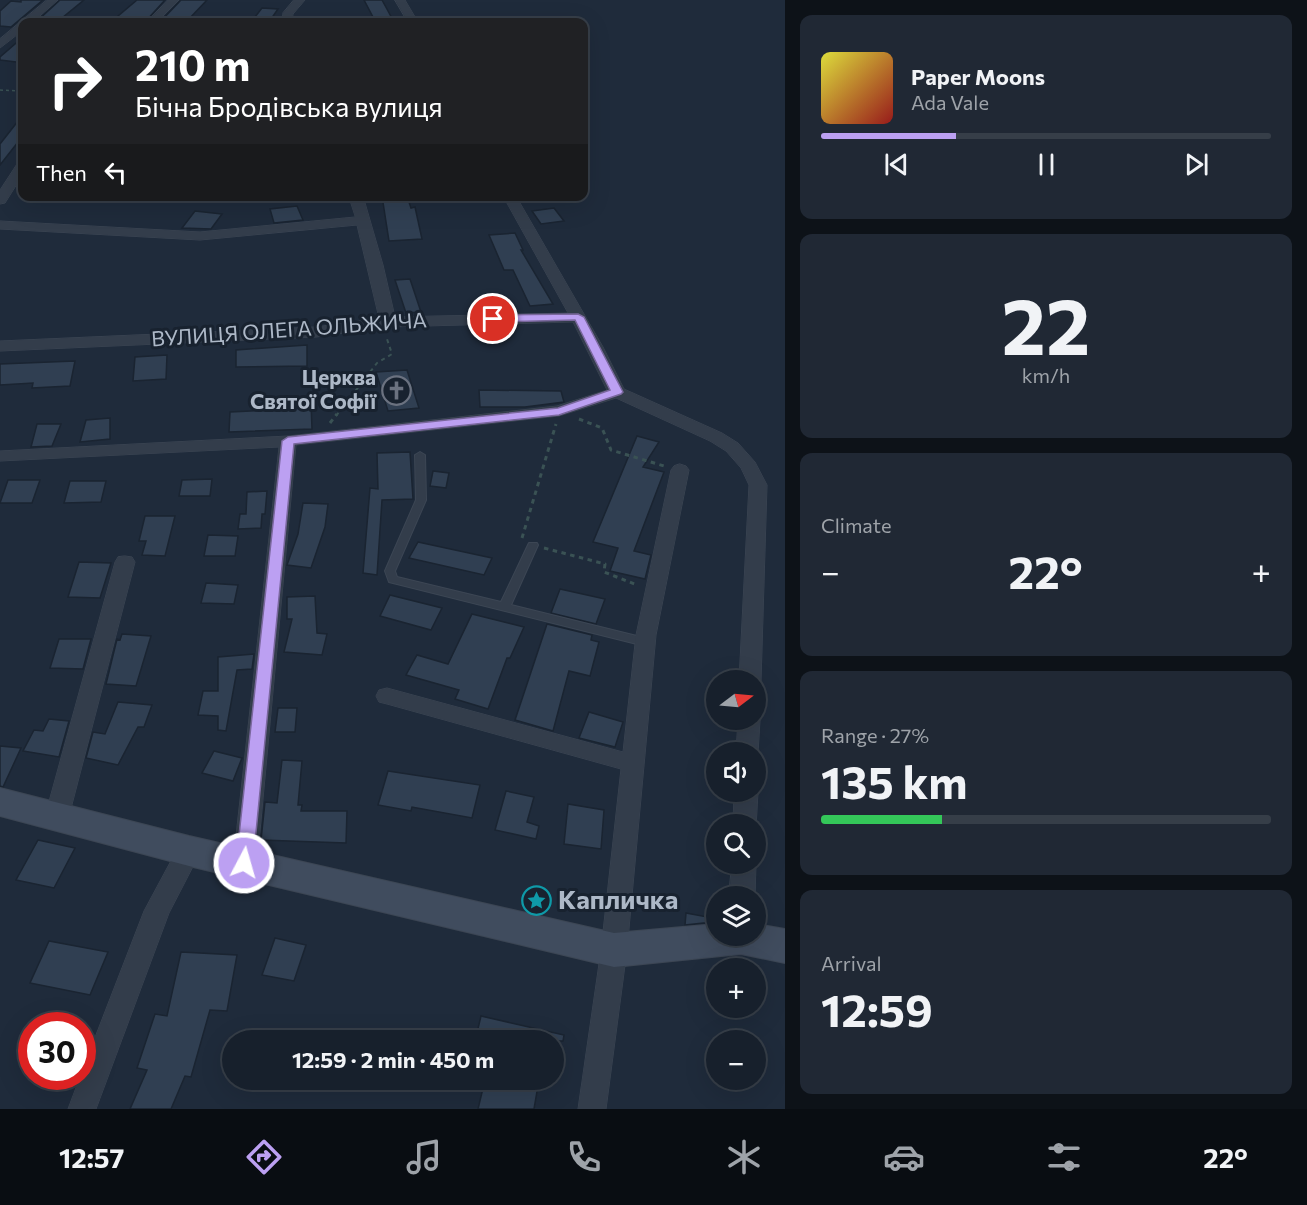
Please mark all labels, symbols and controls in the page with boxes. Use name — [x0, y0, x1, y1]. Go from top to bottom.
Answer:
text: 210 m — [135, 38, 250, 90]
icon: right — [36, 42, 114, 120]
text: Paper Moons — [911, 63, 1045, 90]
text: Бічна Бродівська вулиця — [135, 90, 443, 123]
text: Ada Vale — [911, 90, 989, 114]
icon: previous — [880, 148, 913, 181]
icon: pause — [1030, 148, 1063, 181]
icon: next — [1180, 148, 1213, 181]
icon: left — [99, 156, 132, 189]
text: Then — [36, 159, 87, 186]
text: 22 — [1002, 276, 1090, 371]
pin — [467, 293, 518, 344]
icon: arrive — [476, 302, 509, 335]
street label: ВУЛИЦЯ ОЛЕГА ОЛЬЖИЧА — [150, 306, 428, 351]
text: km/h — [1022, 363, 1070, 387]
place label: Церква Святої Софії — [250, 364, 377, 413]
church icon: Церква Святої Софії — [381, 374, 413, 406]
text: Climate — [821, 513, 891, 537]
text: 22° — [1009, 543, 1083, 598]
text: − — [821, 550, 840, 591]
text: + — [1252, 550, 1271, 591]
north arrow — [706, 670, 766, 730]
map controls — [706, 670, 766, 1090]
text: Range · 27% — [821, 723, 929, 747]
button: sound — [706, 742, 766, 802]
text: 135 km — [821, 753, 968, 808]
button: search — [706, 814, 766, 874]
position arrow — [212, 831, 276, 895]
place label: Капличка — [558, 883, 678, 914]
place icon: Капличка — [521, 884, 553, 916]
button: layers — [706, 886, 766, 946]
text: Arrival — [821, 951, 882, 975]
button: + — [706, 958, 766, 1018]
text: 12:59 — [821, 981, 933, 1036]
speed limit sign: 30 — [18, 1012, 96, 1090]
button: − — [706, 1030, 766, 1090]
text: 12:59 · 2 min · 450 m — [292, 1046, 494, 1073]
icon: directions — [243, 1136, 285, 1178]
icon: music — [403, 1136, 445, 1178]
icon: phone — [563, 1136, 605, 1178]
icon: climate — [723, 1136, 765, 1178]
icon: car — [883, 1136, 925, 1178]
icon: filters — [1043, 1136, 1085, 1178]
text: 12:57 — [59, 1141, 124, 1174]
text: 22° — [1203, 1141, 1248, 1174]

